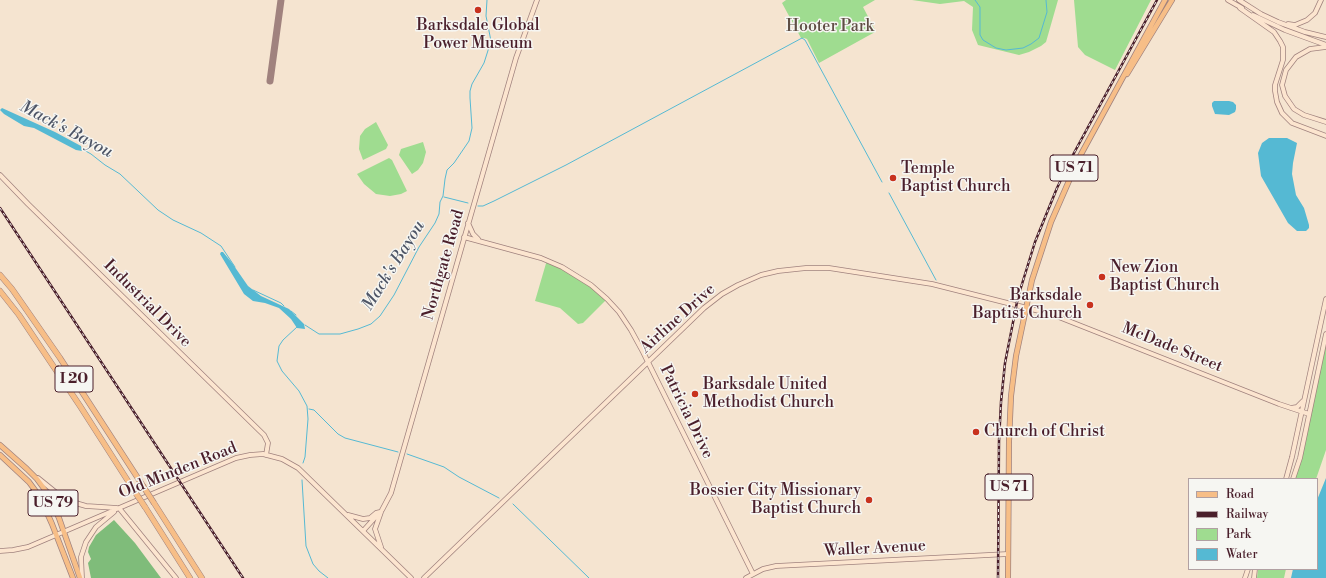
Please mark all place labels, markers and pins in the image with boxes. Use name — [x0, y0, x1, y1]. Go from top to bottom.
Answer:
marker: Barksdale Global Power Museum — [473, 5, 483, 15]
place label: Barksdale Global Power Museum — [417, 16, 539, 54]
place label: Temple Baptist Church — [901, 159, 1010, 197]
marker: Temple Baptist Church — [888, 173, 898, 183]
place label: New Zion Baptist Church — [1110, 258, 1219, 296]
marker: New Zion Baptist Church — [1097, 272, 1107, 282]
place label: Barksdale Baptist Church — [973, 286, 1082, 324]
marker: Barksdale Baptist Church — [1085, 300, 1095, 310]
place label: Barksdale United Methodist Church — [703, 375, 834, 413]
marker: Barksdale United Methodist Church — [690, 389, 700, 399]
place label: Church of Christ — [984, 422, 1105, 442]
marker: Church of Christ — [971, 427, 981, 437]
place label: Bossier City Missionary Baptist Church — [690, 481, 861, 519]
marker: Bossier City Missionary Baptist Church — [864, 495, 874, 505]

